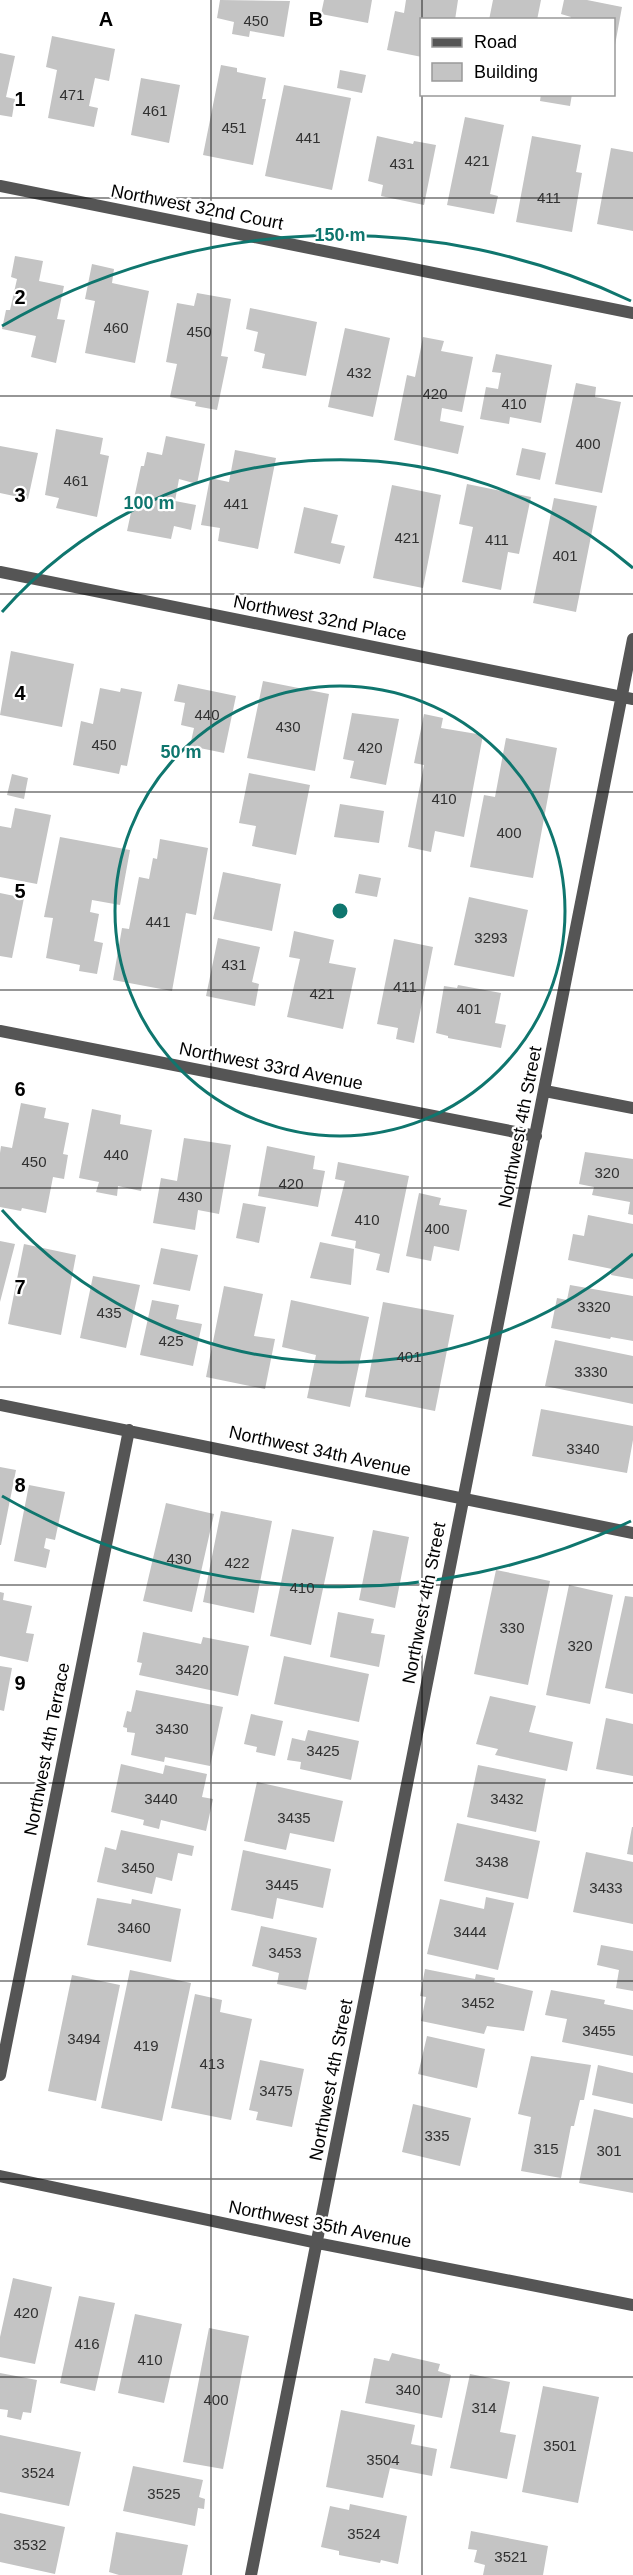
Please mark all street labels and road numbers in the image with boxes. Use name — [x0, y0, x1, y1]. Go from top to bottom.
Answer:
street label: Northwest 32nd Court — [109, 180, 285, 234]
street label: Northwest 32nd Place — [232, 591, 408, 645]
street label: Northwest 33rd Avenue — [177, 1038, 365, 1094]
street label: Northwest 4th Street — [495, 1045, 545, 1209]
street label: Northwest 34th Avenue — [227, 1422, 413, 1480]
street label: Northwest 4th Street — [399, 1521, 449, 1685]
street label: Northwest 4th Terrace — [20, 1661, 74, 1837]
street label: Northwest 4th Street — [306, 1998, 356, 2162]
street label: Northwest 35th Avenue — [227, 2196, 413, 2252]

